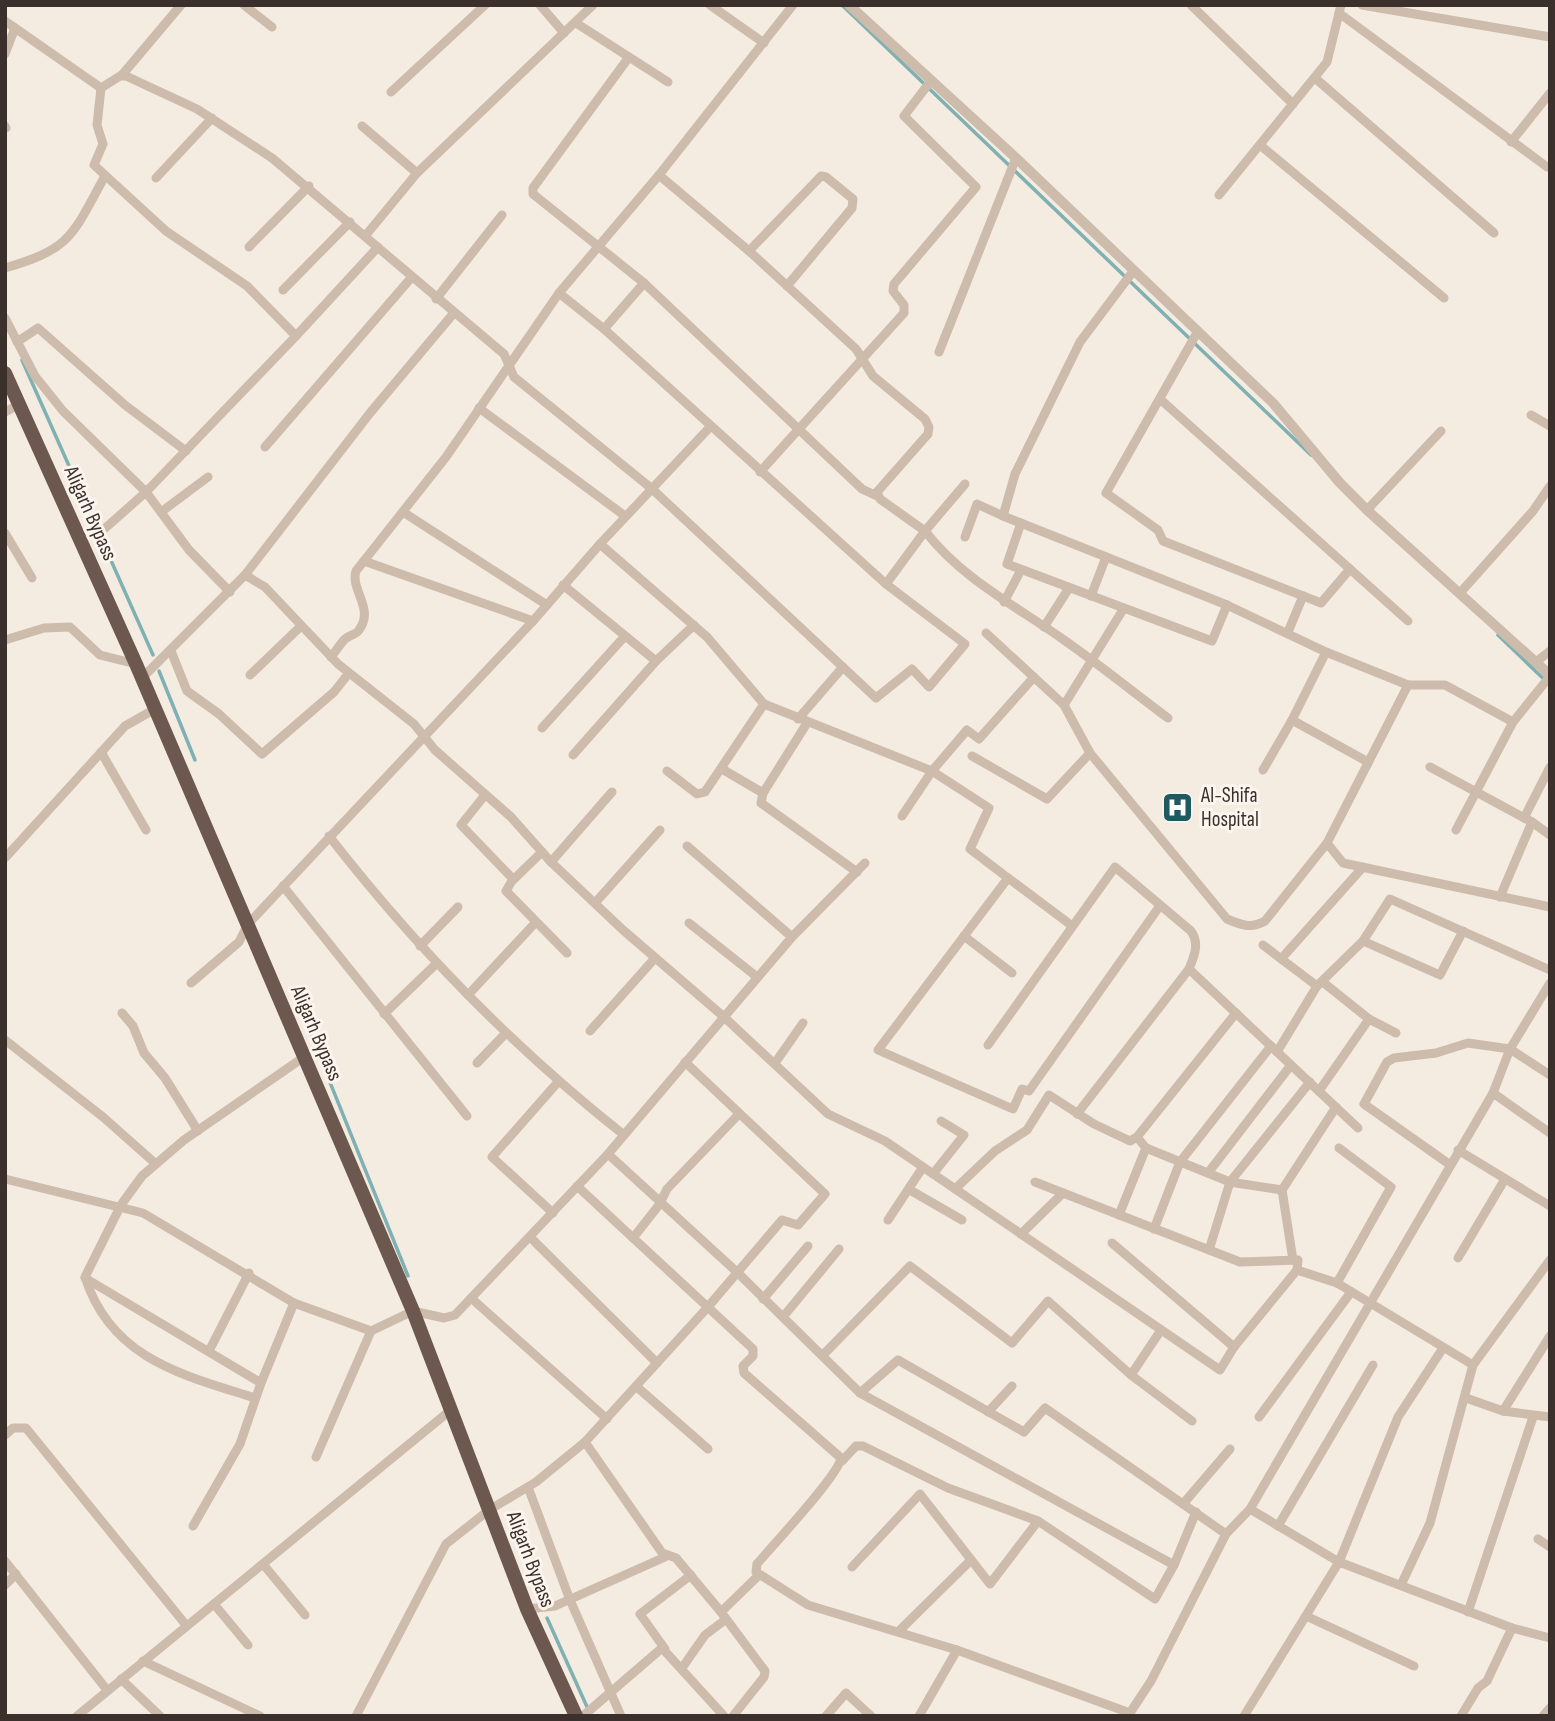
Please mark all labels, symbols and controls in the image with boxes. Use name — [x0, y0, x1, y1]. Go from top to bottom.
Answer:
street label: Aligarh Bypass — [58, 461, 122, 564]
place label: Al-Shifa Hospital — [1200, 783, 1259, 832]
hospital icon: Al-Shifa Hospital — [1161, 790, 1195, 824]
street label: Aligarh Bypass — [285, 981, 348, 1085]
street label: Aligarh Bypass — [500, 1507, 560, 1611]

